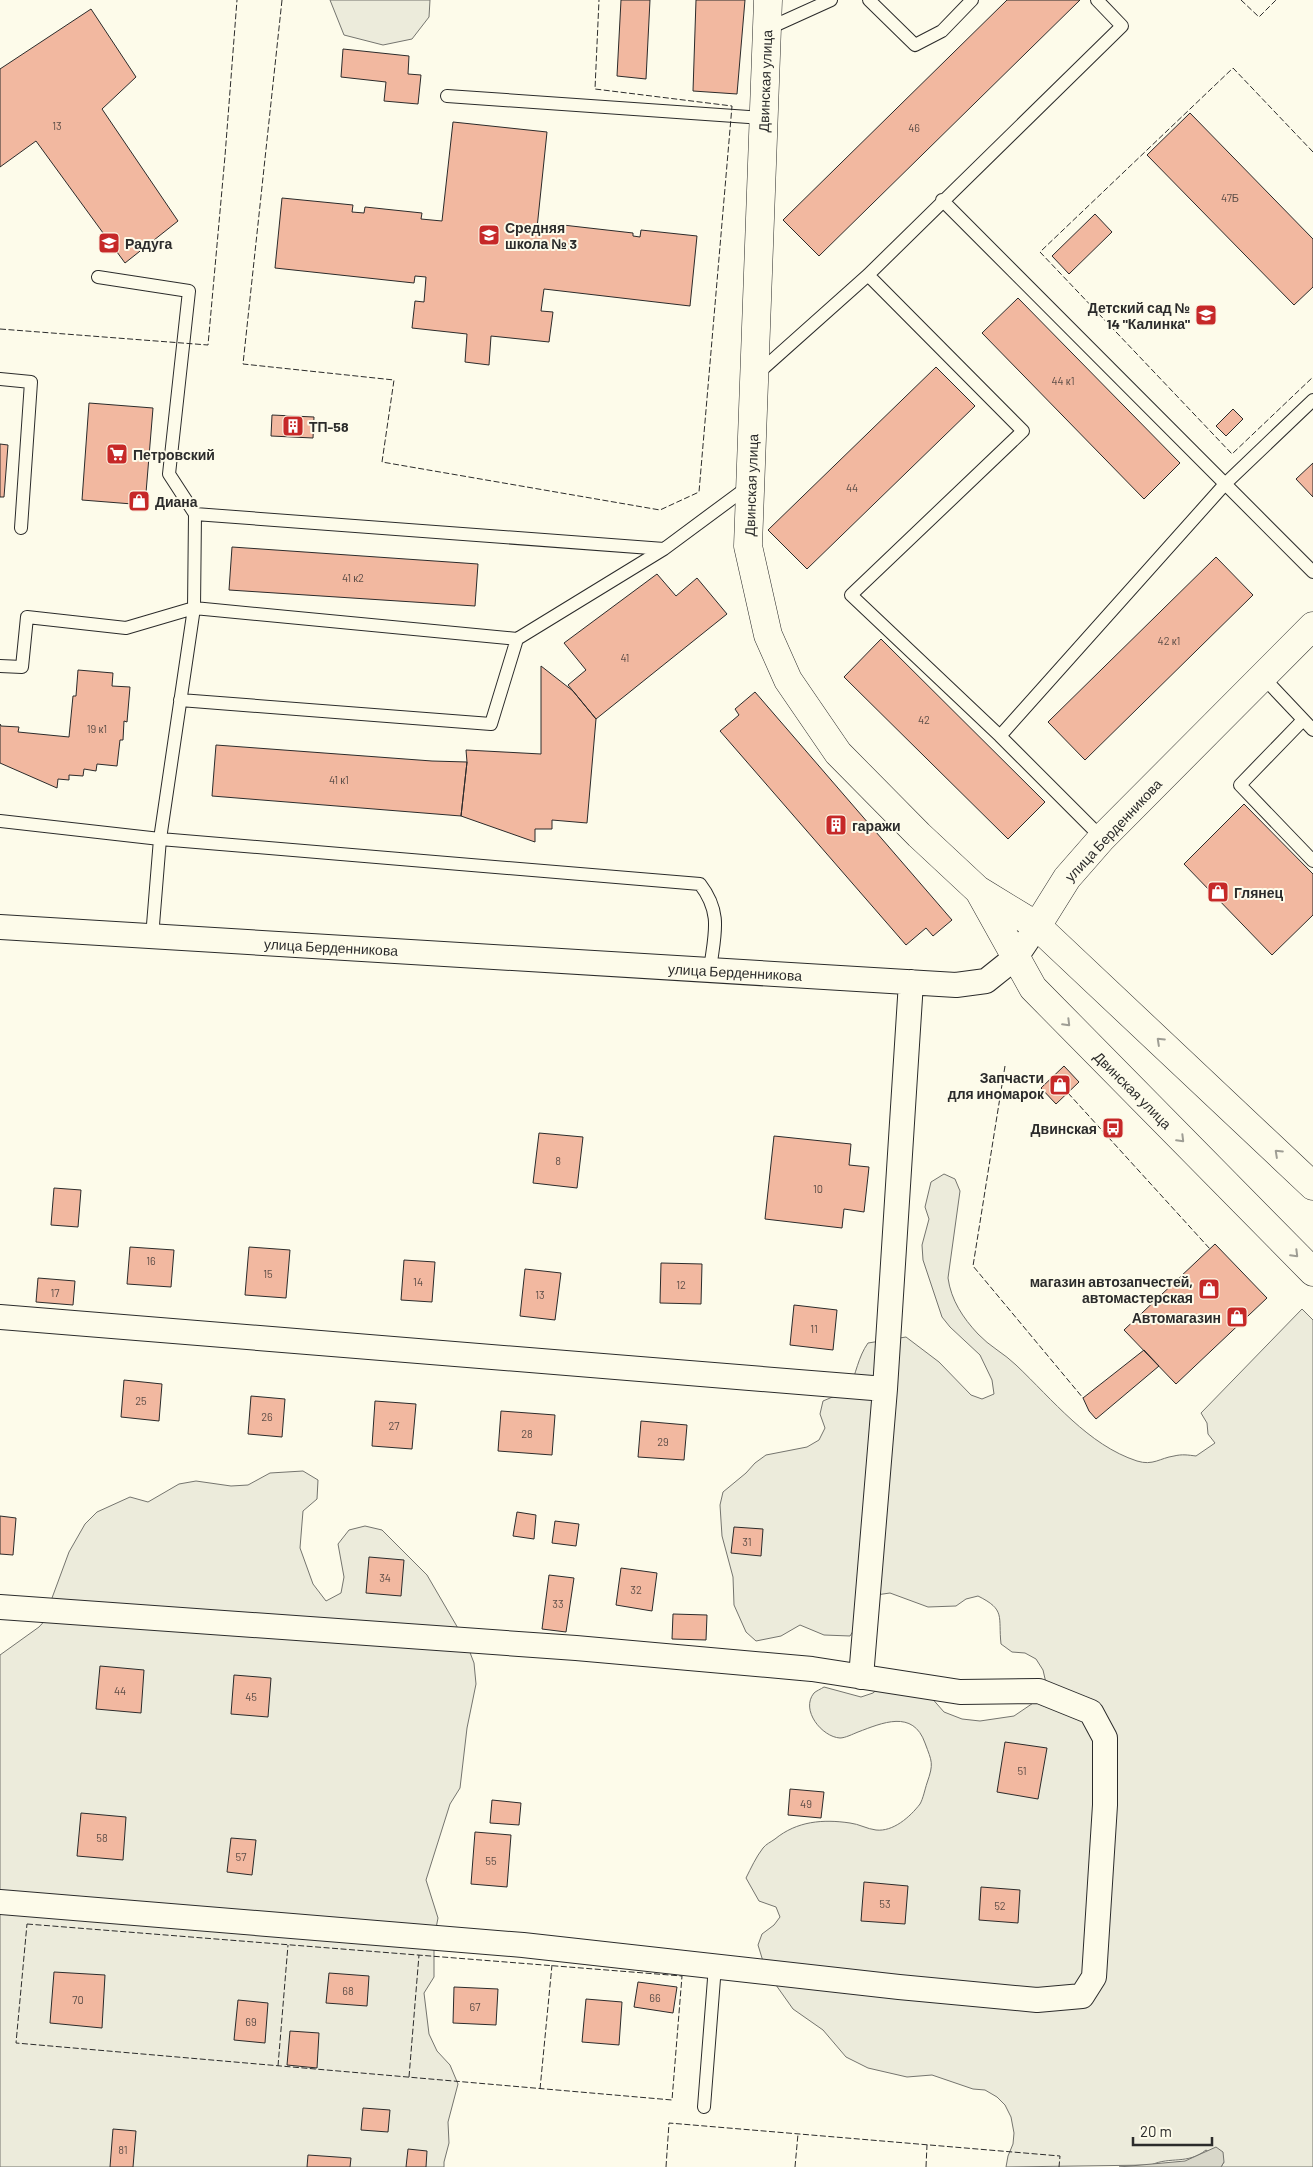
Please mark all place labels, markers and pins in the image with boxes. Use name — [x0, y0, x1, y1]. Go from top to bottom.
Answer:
place label: Средняя школа № 3 — [505, 219, 577, 252]
school or university icon: Средняя школа № 3 — [477, 223, 501, 247]
school or university icon: Радуга — [97, 231, 121, 255]
place label: Радуга — [125, 235, 173, 252]
place label: Детский сад № 14 "Калинка" — [1088, 299, 1190, 332]
school or university icon: Детский сад № 14 "Калинка" — [1194, 303, 1218, 327]
building icon: ТП-58 — [281, 414, 305, 438]
place label: ТП-58 — [309, 418, 349, 435]
supermarket icon: Петровский — [105, 442, 129, 466]
place label: Петровский — [133, 446, 215, 463]
shop icon: Диана — [127, 489, 151, 513]
place label: Диана — [155, 493, 198, 510]
building icon: гаражи — [824, 813, 848, 837]
place label: гаражи — [852, 817, 901, 834]
shop icon: Глянец — [1206, 880, 1230, 904]
place label: Глянец — [1234, 884, 1284, 901]
place label: Запчасти для иномарок — [948, 1069, 1045, 1102]
shop icon: Запчасти для иномарок — [1048, 1073, 1072, 1097]
bus stop icon: Двинская — [1101, 1116, 1125, 1140]
place label: Двинская — [1031, 1120, 1097, 1137]
place label: магазин автозапчестей, автомастерская — [1030, 1273, 1193, 1306]
shop icon: магазин автозапчестей, автомастерская — [1197, 1277, 1221, 1301]
shop icon: Автомагазин — [1225, 1305, 1249, 1329]
place label: Автомагазин — [1132, 1309, 1221, 1326]

